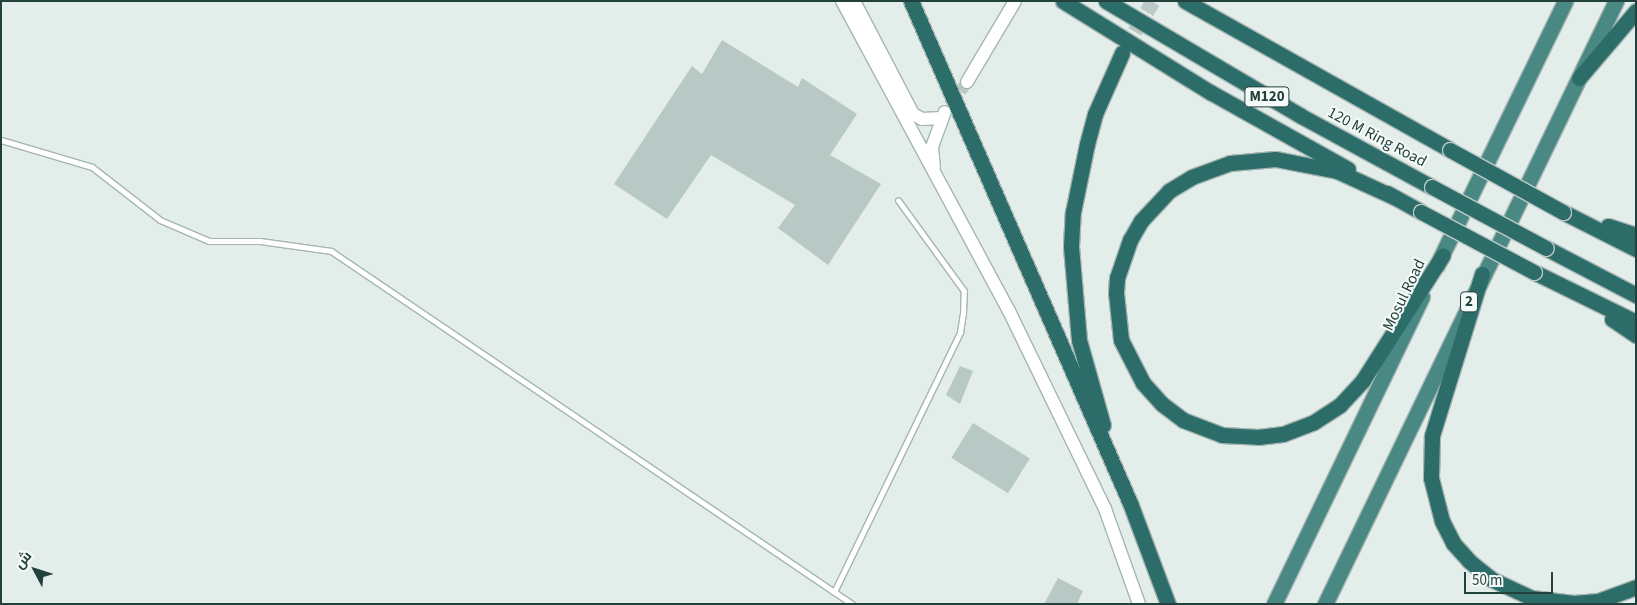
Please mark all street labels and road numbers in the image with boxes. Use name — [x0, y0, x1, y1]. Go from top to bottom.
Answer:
road number: M120 — [1243, 84, 1291, 110]
street label: 120 M Ring Road — [1324, 103, 1430, 171]
street label: Mosul Road — [1378, 256, 1430, 334]
road number: 2 — [1459, 290, 1479, 314]

